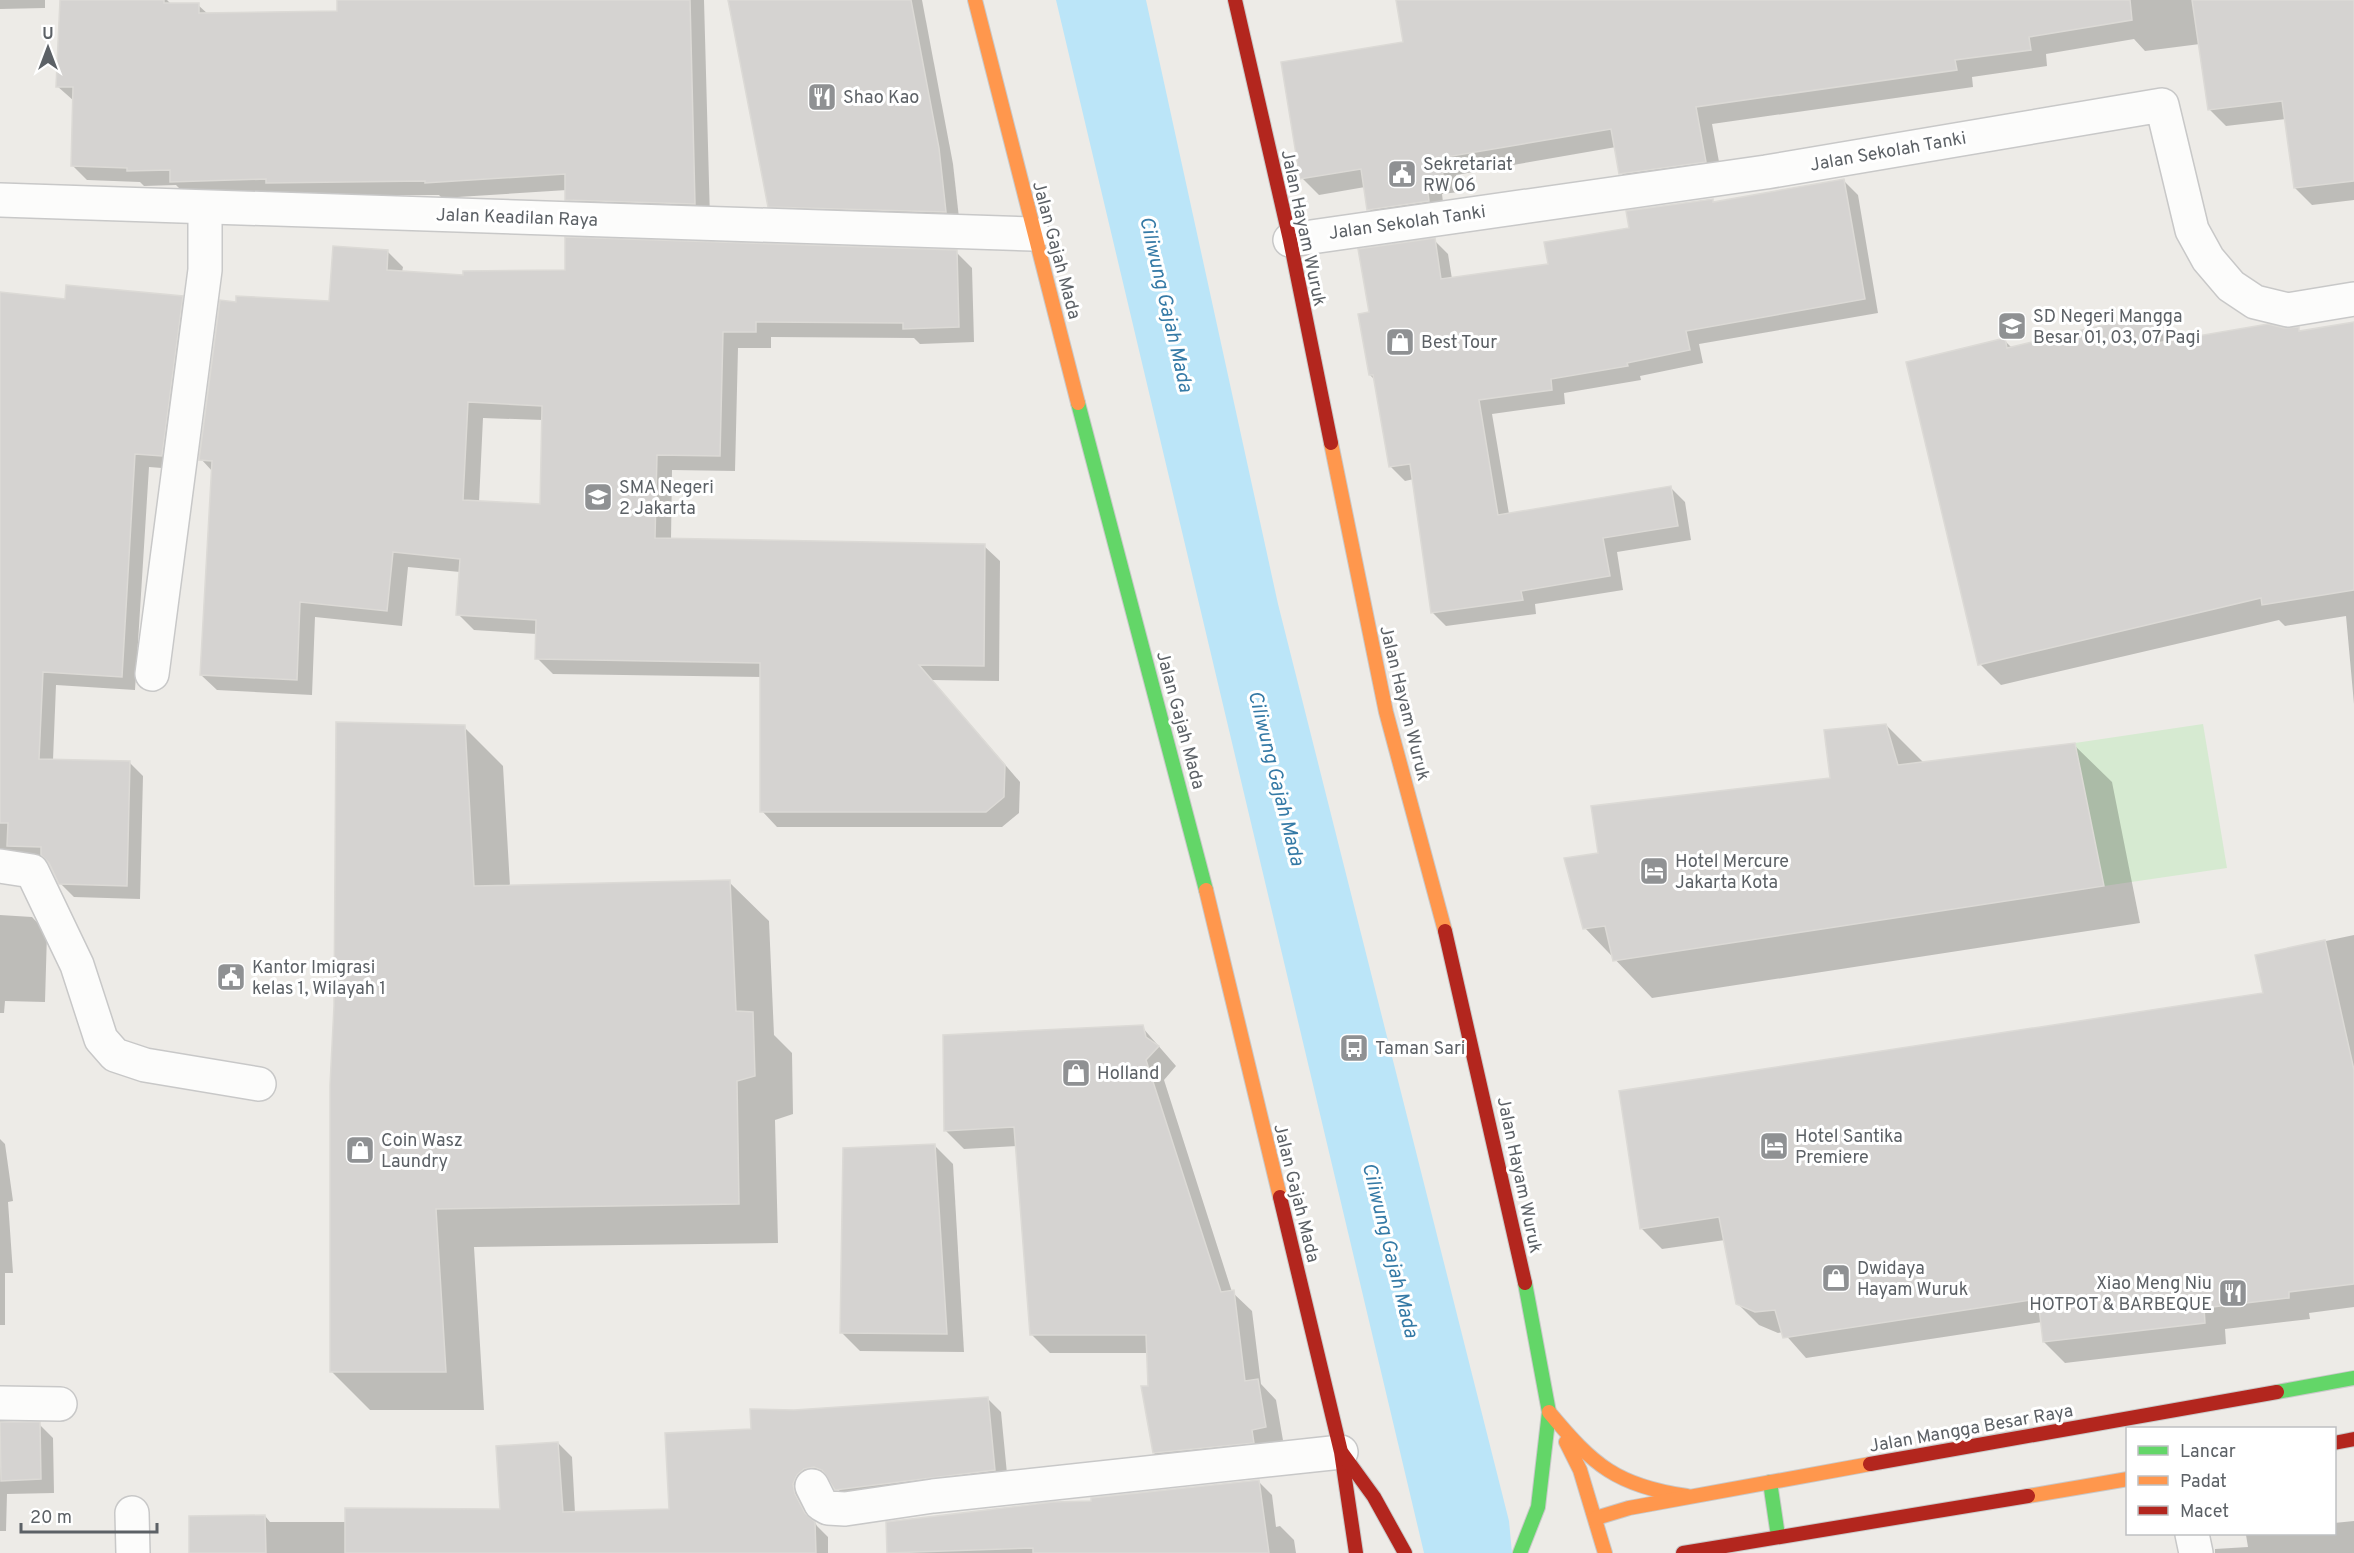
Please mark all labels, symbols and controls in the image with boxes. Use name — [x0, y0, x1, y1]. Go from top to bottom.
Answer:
north arrow — [18, 18, 78, 78]
text: U — [42, 25, 54, 45]
restaurant icon: Shao Kao — [806, 81, 838, 113]
place label: Shao Kao — [843, 87, 919, 110]
street label: Jalan Sekolah Tanki — [1808, 127, 1968, 178]
street label: Jalan Hayam Wuruk — [1275, 148, 1330, 309]
place label: Sekretariat RW 06 — [1423, 154, 1513, 198]
public building icon: Sekretariat RW 06 — [1386, 158, 1418, 190]
street label: Jalan Gajah Mada — [1026, 179, 1085, 322]
street label: Jalan Sekolah Tanki — [1327, 201, 1487, 246]
street label: Jalan Keadilan Raya — [436, 204, 598, 233]
water label: Ciliwung Gajah Mada — [1132, 214, 1198, 396]
place label: SD Negeri Mangga Besar 01, 03, 07 Pagi — [2033, 306, 2200, 350]
school or university icon: SD Negeri Mangga Besar 01, 03, 07 Pagi — [1996, 310, 2028, 342]
shop icon: Best Tour — [1384, 326, 1416, 358]
place label: Best Tour — [1421, 332, 1497, 355]
place label: SMA Negeri 2 Jakarta — [619, 477, 714, 521]
school or university icon: SMA Negeri 2 Jakarta — [582, 481, 614, 513]
street label: Jalan Hayam Wuruk — [1373, 623, 1434, 783]
street label: Jalan Gajah Mada — [1150, 649, 1209, 792]
water label: Ciliwung Gajah Mada — [1241, 688, 1310, 869]
place label: Hotel Mercure Jakarta Kota — [1675, 851, 1789, 895]
hotel icon: Hotel Mercure Jakarta Kota — [1638, 855, 1670, 887]
place label: Kantor Imigrasi kelas 1, Wilayah 1 — [252, 957, 386, 1001]
public building icon: Kantor Imigrasi kelas 1, Wilayah 1 — [215, 961, 247, 993]
bus stop icon: Taman Sari — [1338, 1032, 1370, 1064]
place label: Taman Sari — [1375, 1038, 1465, 1061]
shop icon: Holland — [1060, 1057, 1092, 1089]
place label: Holland — [1097, 1063, 1159, 1086]
street label: Jalan Hayam Wuruk — [1491, 1095, 1546, 1256]
street label: Jalan Gajah Mada — [1267, 1122, 1324, 1265]
place label: Hotel Santika Premiere — [1795, 1126, 1903, 1170]
place label: Coin Wasz Laundry — [381, 1130, 463, 1174]
hotel icon: Hotel Santika Premiere — [1758, 1130, 1790, 1162]
shop icon: Coin Wasz Laundry — [344, 1134, 376, 1166]
water label: Ciliwung Gajah Mada — [1355, 1160, 1424, 1341]
place label: Dwidaya Hayam Wuruk — [1857, 1258, 1968, 1302]
shop icon: Dwidaya Hayam Wuruk — [1820, 1262, 1852, 1294]
place label: Xiao Meng Niu HOTPOT & BARBEQUE — [2029, 1273, 2212, 1317]
restaurant icon: Xiao Meng Niu HOTPOT & BARBEQUE — [2217, 1277, 2249, 1309]
street label: Jalan Mangga Besar Raya — [1868, 1400, 2075, 1459]
legend — [2126, 1427, 2336, 1535]
text: Lancar — [2180, 1441, 2236, 1464]
text: Padat — [2180, 1471, 2227, 1494]
scale bar — [21, 1496, 158, 1534]
text: Macet — [2180, 1501, 2229, 1524]
text: 20 m — [30, 1507, 72, 1530]

